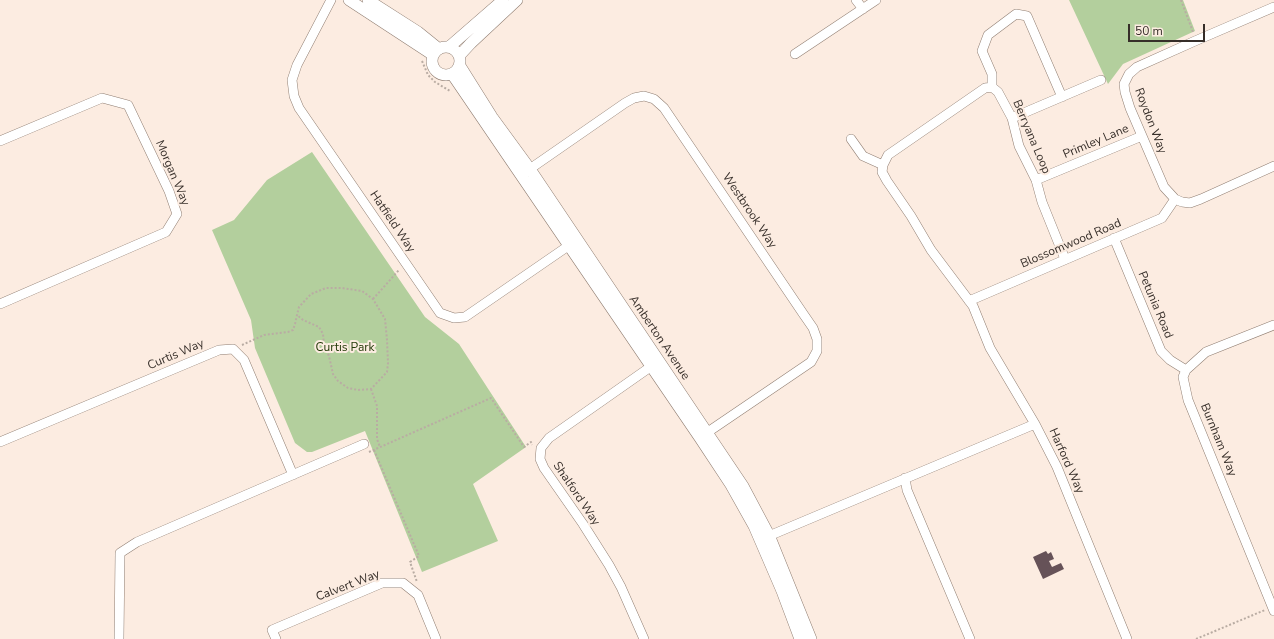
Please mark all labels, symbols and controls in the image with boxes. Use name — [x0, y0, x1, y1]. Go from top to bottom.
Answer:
scale bar — [1130, 16, 1207, 42]
text: 50 m — [1135, 23, 1163, 39]
street label: Roydon Way — [1131, 86, 1169, 156]
street label: Berryana Loop — [1009, 98, 1053, 176]
street label: Primley Lane — [1061, 122, 1131, 162]
street label: Morgan Way — [152, 138, 192, 208]
street label: Westbrook Way — [719, 171, 779, 251]
street label: Hatfield Way — [366, 188, 418, 256]
street label: Blossomwood Road — [1018, 216, 1124, 272]
street label: Petunia Road — [1134, 269, 1176, 341]
street label: Amberton Avenue — [625, 293, 693, 383]
street label: Curtis Way — [146, 337, 206, 373]
park label: Curtis Park — [315, 341, 375, 355]
street label: Burnham Way — [1197, 401, 1239, 479]
street label: Harford Way — [1045, 426, 1087, 496]
street label: Shalford Way — [549, 459, 603, 529]
street label: Calvert Way — [314, 567, 382, 605]

